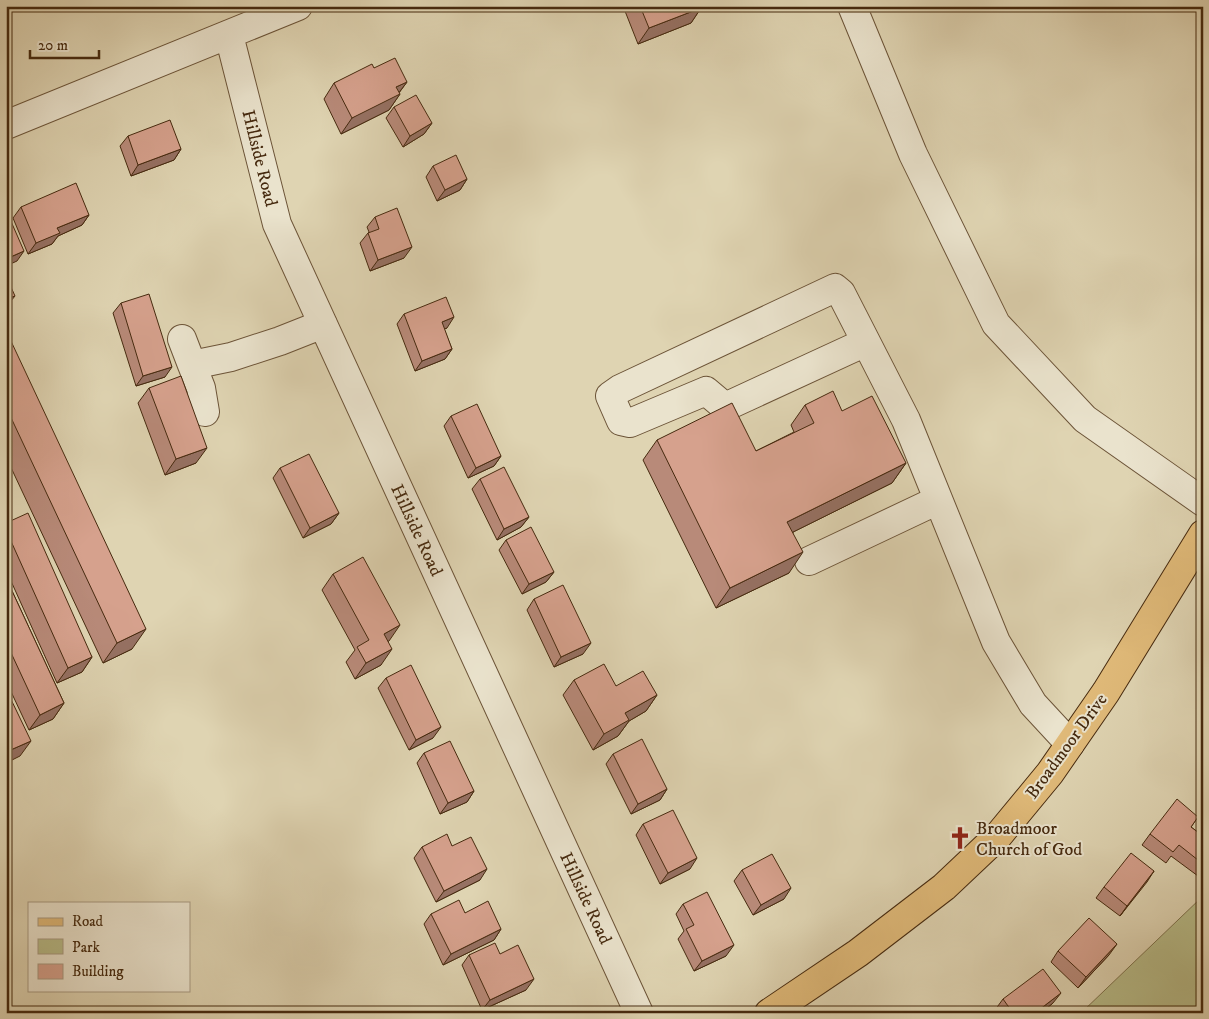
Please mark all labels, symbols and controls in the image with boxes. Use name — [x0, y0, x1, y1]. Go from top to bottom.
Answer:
scale bar — [30, 28, 99, 60]
text: 20 m — [38, 36, 68, 55]
street label: Hillside Road — [236, 108, 282, 209]
street label: Hillside Road — [385, 481, 447, 580]
street label: Broadmoor Drive — [1021, 690, 1112, 804]
place label: Broadmoor Church of God — [976, 818, 1082, 861]
church icon: Broadmoor Church of God — [947, 825, 973, 851]
street label: Hillside Road — [554, 849, 616, 948]
legend — [28, 902, 190, 992]
text: Road — [72, 912, 104, 931]
text: Park — [72, 938, 101, 957]
text: Building — [72, 962, 124, 981]

